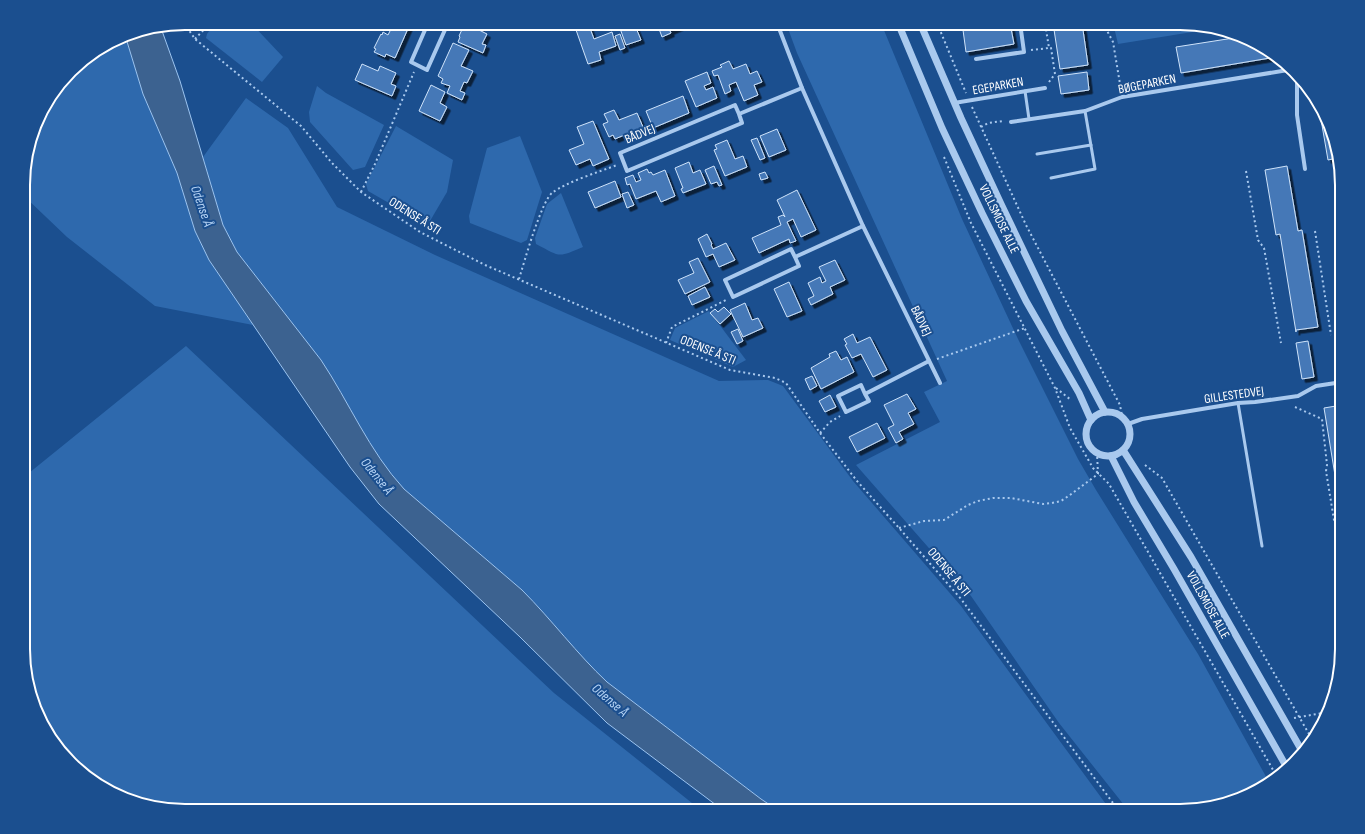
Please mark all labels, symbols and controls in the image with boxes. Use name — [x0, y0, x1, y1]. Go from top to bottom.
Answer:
street label: BØGEPARKEN — [1117, 71, 1177, 97]
street label: EGEPARKEN — [971, 74, 1025, 98]
street label: BÅDVEJ — [622, 120, 658, 148]
street label: VOLLSMOSE ALLE — [975, 182, 1023, 256]
water label: Odense Å — [187, 183, 217, 229]
street label: ODENSE Å STI — [386, 194, 444, 238]
street label: BÅDVEJ — [907, 303, 935, 339]
street label: ODENSE Å STI — [678, 332, 738, 368]
street label: GILLESTEDVEJ — [1203, 383, 1265, 407]
water label: Odense Å — [357, 454, 397, 498]
street label: ODENSE Å STI — [924, 544, 974, 600]
street label: VOLLSMOSE ALLE — [1183, 568, 1233, 642]
water label: Odense Å — [588, 680, 632, 720]

